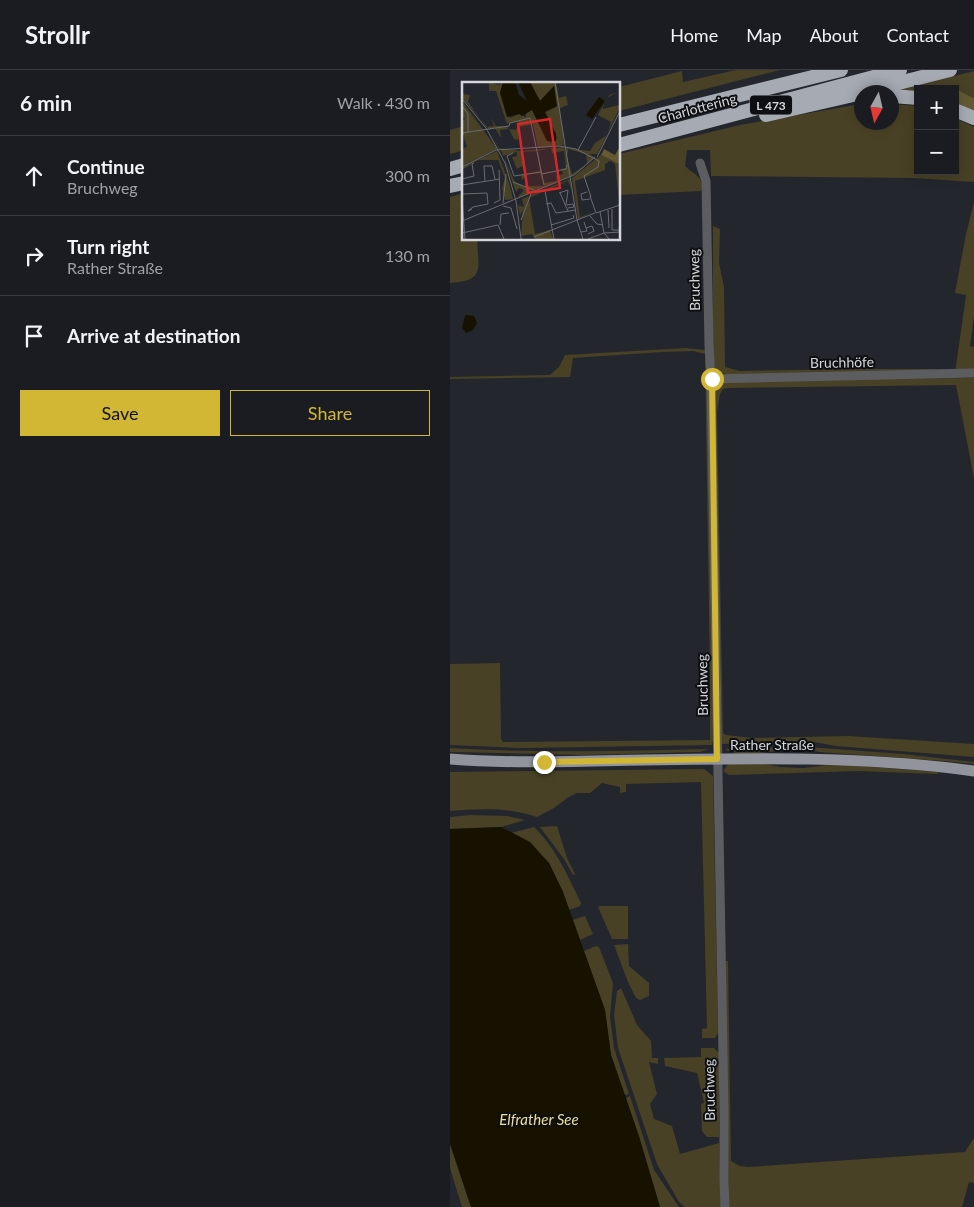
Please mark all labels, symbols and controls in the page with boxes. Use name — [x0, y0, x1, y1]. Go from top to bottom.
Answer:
text: Strollr — [25, 20, 90, 49]
text: Home — [670, 24, 718, 46]
text: Map — [746, 24, 782, 46]
text: About — [810, 24, 859, 46]
text: Contact — [887, 24, 949, 46]
inset map — [462, 82, 620, 240]
north arrow — [854, 85, 899, 130]
map controls — [914, 85, 959, 175]
button: + — [914, 85, 959, 130]
street label: Charlottering — [656, 89, 738, 127]
text: 6 min — [20, 90, 72, 115]
text: Walk · 430 m — [337, 93, 430, 112]
road number: L 473 — [750, 96, 792, 114]
button: − — [914, 130, 959, 175]
text: Continue — [67, 155, 145, 178]
icon: ahead — [20, 162, 48, 190]
text: 300 m — [385, 166, 430, 185]
text: Bruchweg — [67, 178, 138, 197]
text: Turn right — [67, 235, 149, 258]
icon: right — [20, 242, 48, 270]
text: 130 m — [385, 246, 430, 265]
street label: Bruchweg — [685, 249, 703, 311]
text: Rather Straße — [67, 258, 163, 277]
icon: arrive — [20, 322, 48, 350]
text: Arrive at destination — [67, 324, 240, 347]
street label: Bruchhöfe — [810, 353, 874, 371]
route start — [701, 368, 724, 391]
button: Save — [20, 390, 220, 436]
button: Share — [230, 390, 430, 436]
street label: Bruchweg — [693, 654, 711, 716]
street label: Rather Straße — [730, 736, 814, 753]
route end — [533, 751, 556, 774]
street label: Bruchweg — [700, 1059, 718, 1121]
water label: Elfrather See — [499, 1110, 579, 1128]

